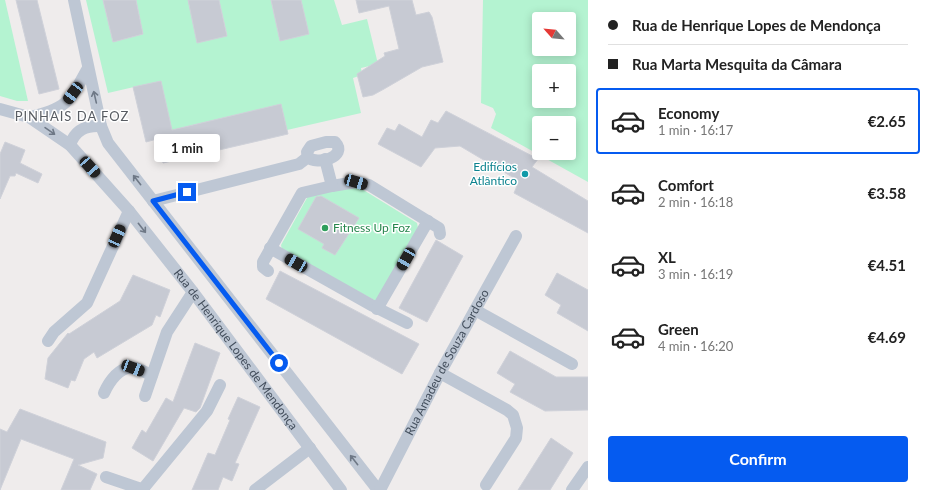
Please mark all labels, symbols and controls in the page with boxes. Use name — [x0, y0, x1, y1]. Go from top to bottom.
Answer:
north arrow — [532, 12, 576, 56]
map controls — [532, 12, 576, 160]
text: Rua de Henrique Lopes de Mendonça — [632, 16, 881, 34]
text: Rua Marta Mesquita da Câmara — [632, 55, 842, 73]
button: + — [532, 64, 576, 108]
car — [61, 80, 85, 106]
one-way arrow — [90, 91, 98, 104]
icon: car — [610, 103, 646, 139]
text: Economy — [658, 104, 719, 122]
district label: PINHAIS DA FOZ — [15, 108, 129, 124]
text: €2.65 — [868, 112, 906, 130]
button: − — [532, 116, 576, 160]
text: 1 min · 16:17 — [658, 122, 733, 138]
one-way arrow — [44, 127, 55, 135]
callout: 1 min — [154, 134, 220, 162]
text: 1 min — [171, 140, 203, 156]
car — [78, 154, 102, 180]
place label: Edifícios Atlântico — [470, 159, 517, 188]
marker: Edifícios Atlântico — [520, 169, 530, 179]
car — [343, 173, 369, 191]
one-way arrow — [132, 175, 141, 186]
icon: car — [610, 175, 646, 211]
text: Comfort — [658, 176, 714, 194]
route end — [178, 183, 196, 201]
text: €3.58 — [868, 184, 906, 202]
text: 2 min · 16:18 — [658, 194, 733, 210]
place label: Fitness Up Foz — [333, 220, 411, 235]
one-way arrow — [137, 222, 146, 233]
car — [107, 223, 127, 249]
marker: Fitness Up Foz — [320, 223, 330, 233]
car — [395, 246, 417, 272]
icon: car — [610, 247, 646, 283]
text: XL — [658, 248, 676, 266]
car — [283, 252, 309, 274]
text: €4.51 — [868, 256, 906, 274]
street label: Rua de Henrique Lopes de Mendonça — [171, 266, 301, 433]
text: 3 min · 16:19 — [658, 266, 733, 282]
street label: Rua Amadeu de Souza Cardoso — [401, 286, 492, 438]
icon: car — [610, 319, 646, 355]
text: Green — [658, 320, 699, 338]
text: €4.69 — [868, 328, 906, 346]
text: 4 min · 16:20 — [658, 338, 733, 354]
route start — [270, 354, 288, 372]
car — [120, 358, 146, 378]
button: Confirm — [608, 436, 908, 482]
one-way arrow — [349, 454, 358, 465]

